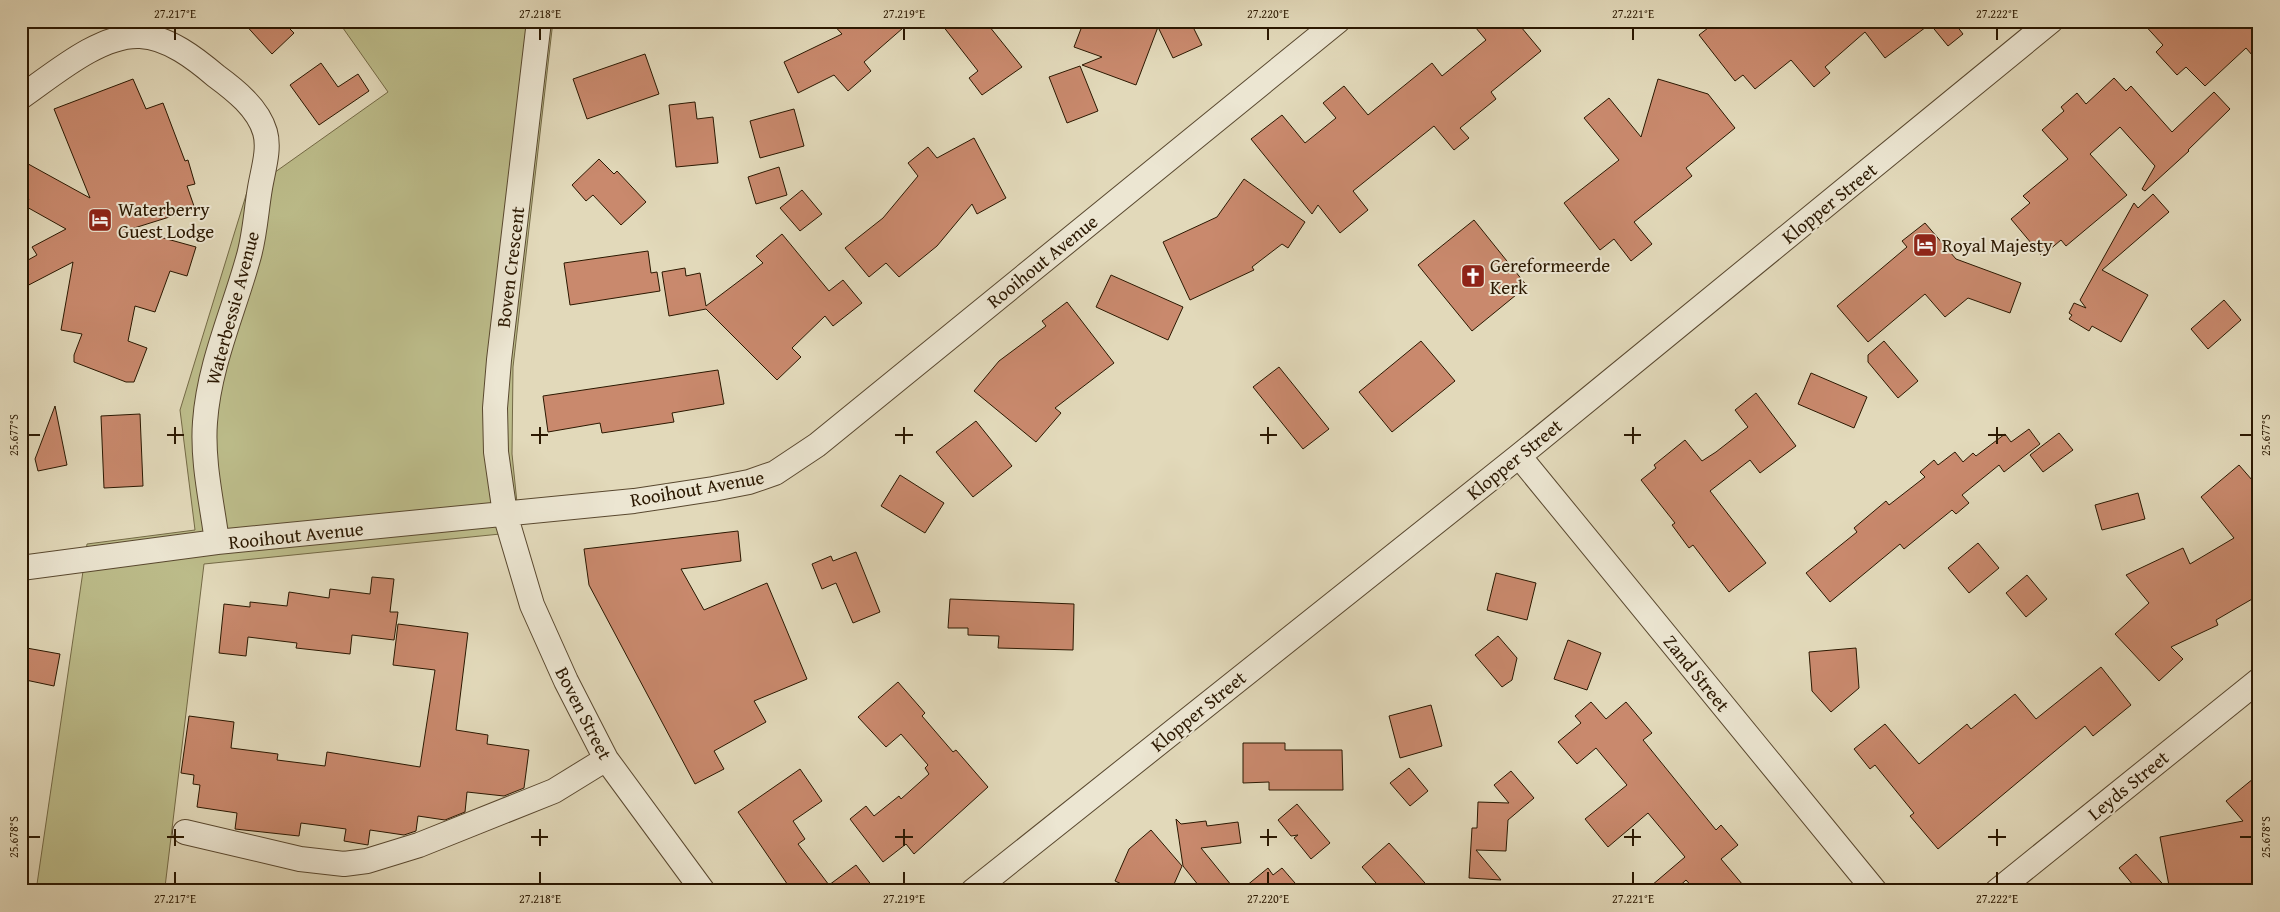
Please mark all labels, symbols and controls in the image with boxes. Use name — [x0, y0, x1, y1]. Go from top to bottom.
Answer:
text: 27.217°E — [154, 5, 196, 22]
text: 27.218°E — [519, 5, 561, 22]
text: 27.219°E — [883, 5, 925, 22]
text: 27.220°E — [1247, 5, 1289, 22]
text: 27.221°E — [1612, 5, 1654, 22]
text: 27.222°E — [1976, 5, 2018, 22]
street label: Klopper Street — [1775, 156, 1883, 250]
place label: Waterberry Guest Lodge — [118, 195, 214, 245]
street label: Boven Crescent — [489, 205, 531, 329]
hotel icon: Waterberry Guest Lodge — [87, 207, 113, 233]
street label: Rooihout Avenue — [981, 207, 1104, 315]
street label: Waterbessie Avenue — [198, 228, 266, 388]
place label: Royal Majesty — [1942, 231, 2053, 259]
hotel icon: Royal Majesty — [1912, 232, 1938, 258]
place label: Gereformeerde Kerk — [1490, 251, 1610, 301]
church icon: Gereformeerde Kerk — [1460, 263, 1486, 289]
street label: Klopper Street — [1460, 412, 1568, 506]
text: 25.677°S — [5, 414, 22, 456]
text: 25.677°S — [2257, 414, 2274, 456]
street label: Rooihout Avenue — [628, 462, 766, 514]
street label: Rooihout Avenue — [227, 514, 365, 556]
street label: Zand Street — [1657, 628, 1737, 718]
street label: Boven Street — [549, 662, 620, 765]
street label: Klopper Street — [1144, 664, 1252, 758]
street label: Leyds Street — [2081, 743, 2175, 827]
text: 25.678°S — [5, 816, 22, 858]
text: 25.678°S — [2257, 816, 2274, 858]
text: 27.217°E — [154, 890, 196, 907]
text: 27.218°E — [519, 890, 561, 907]
text: 27.219°E — [883, 890, 925, 907]
text: 27.220°E — [1247, 890, 1289, 907]
text: 27.221°E — [1612, 890, 1654, 907]
text: 27.222°E — [1976, 890, 2018, 907]

